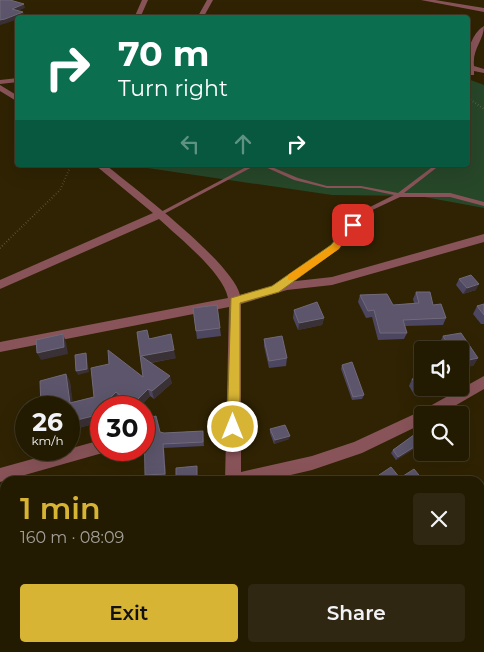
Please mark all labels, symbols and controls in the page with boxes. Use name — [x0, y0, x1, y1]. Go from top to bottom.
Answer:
text: 70 m — [118, 32, 209, 75]
icon: right — [35, 35, 100, 100]
text: Turn right — [118, 75, 228, 102]
icon: left — [176, 130, 204, 158]
icon: ahead — [229, 130, 257, 158]
icon: right — [282, 130, 310, 158]
pin — [332, 204, 374, 246]
icon: arrive — [339, 211, 367, 239]
map controls — [414, 341, 469, 461]
button: sound — [414, 341, 469, 396]
speed limit sign: 30 — [90, 396, 155, 461]
position arrow — [206, 400, 258, 452]
button: search — [414, 406, 469, 461]
text: 26 — [32, 407, 63, 437]
text: km/h — [31, 433, 64, 448]
text: 1 min — [20, 490, 101, 527]
button: close — [413, 493, 465, 545]
text: 160 m · 08:09 — [20, 528, 124, 547]
button: Exit — [20, 584, 238, 642]
button: Share — [248, 584, 465, 642]

